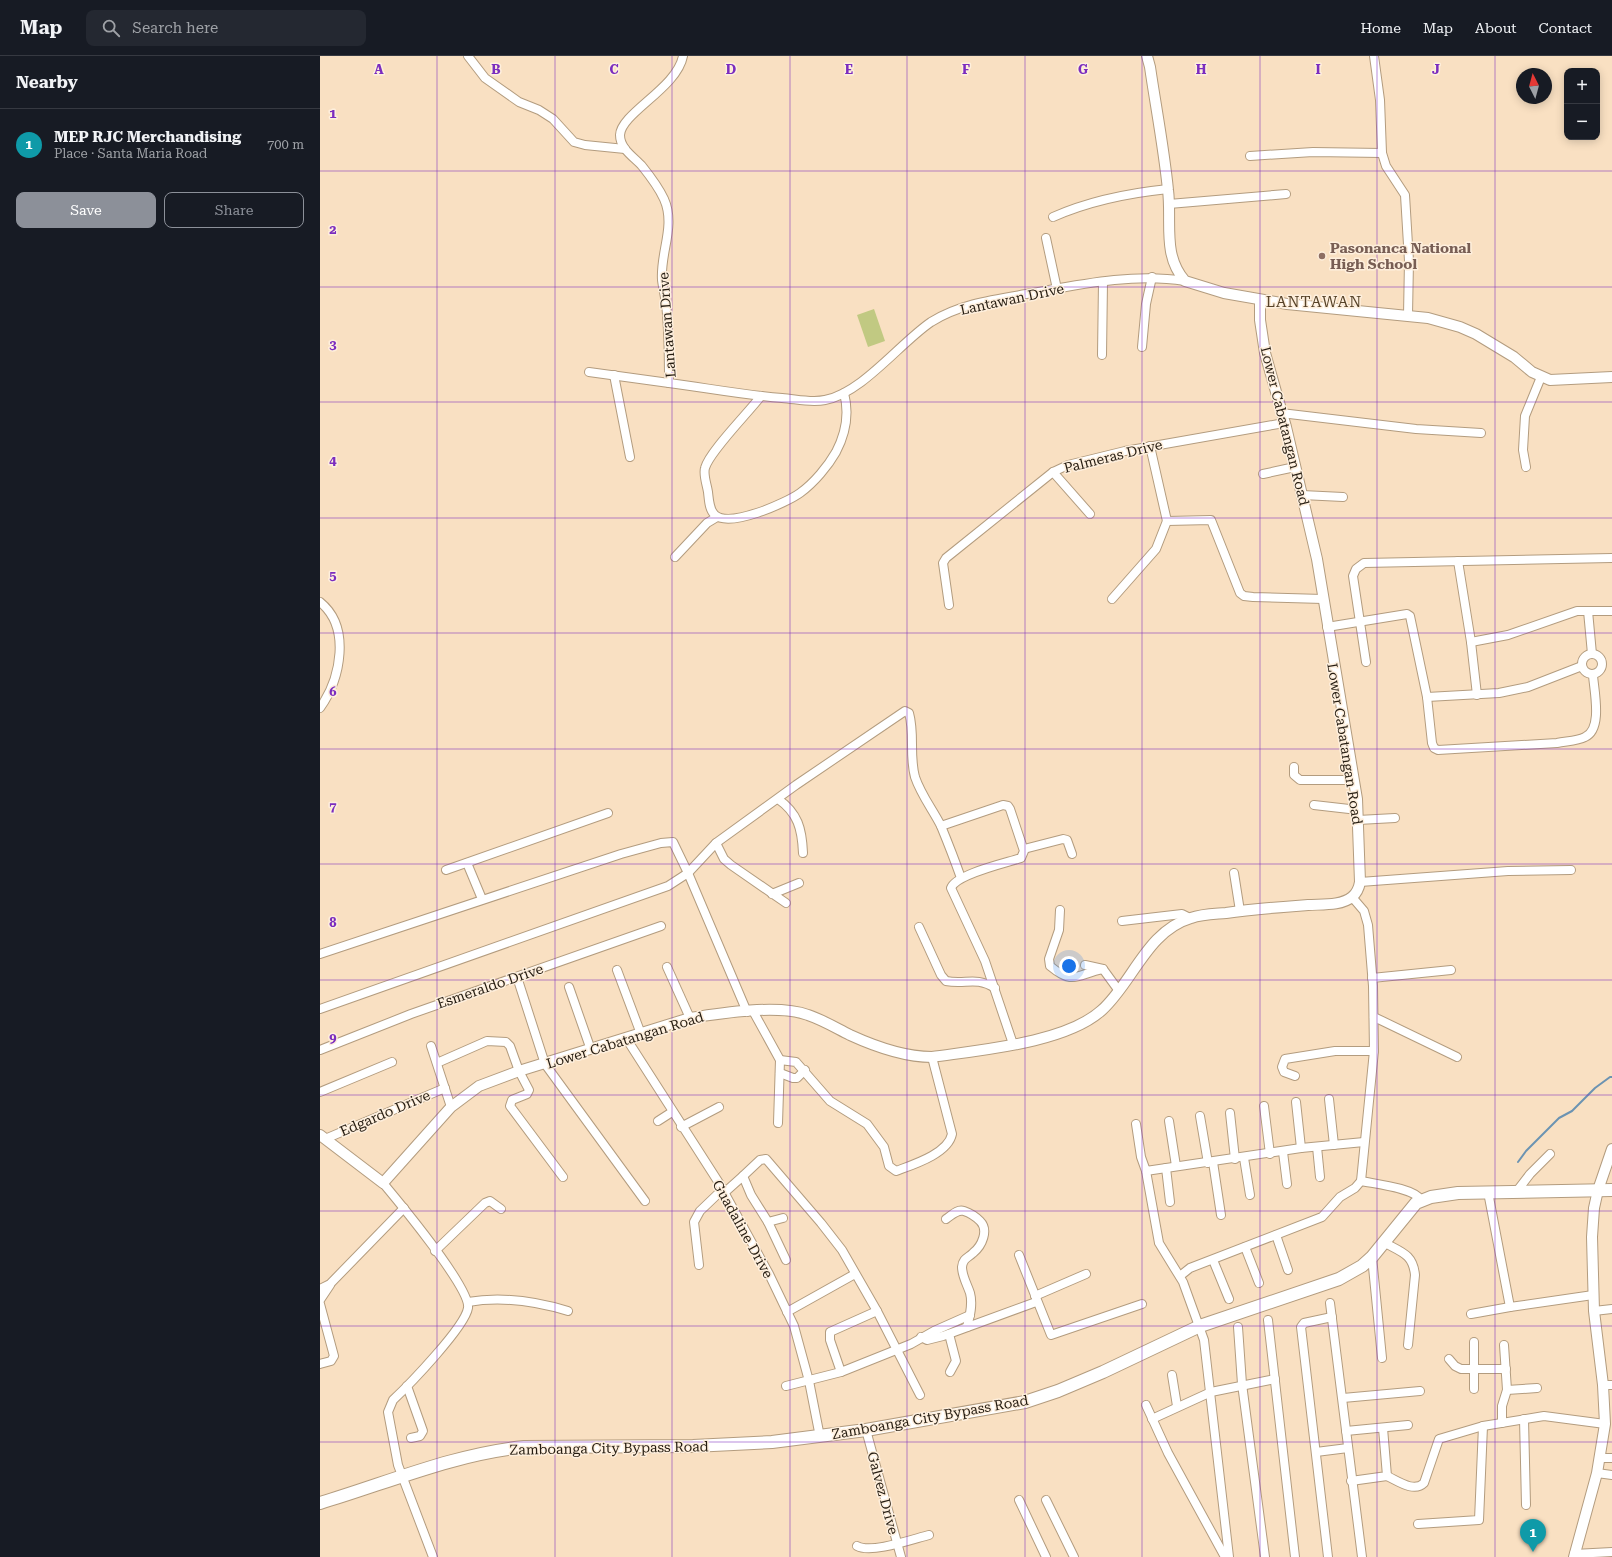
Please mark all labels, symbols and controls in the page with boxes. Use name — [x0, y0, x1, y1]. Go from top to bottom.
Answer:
search box — [86, 10, 366, 46]
text: Map — [20, 16, 62, 39]
icon: search — [100, 17, 122, 39]
text: Search here — [132, 19, 218, 37]
text: Home — [1360, 20, 1401, 36]
text: Map — [1423, 20, 1453, 36]
text: About — [1475, 20, 1517, 36]
text: Contact — [1539, 20, 1592, 36]
text: A — [374, 62, 384, 77]
text: B — [491, 62, 501, 77]
text: C — [609, 62, 619, 77]
text: D — [726, 62, 736, 77]
text: E — [845, 62, 853, 77]
text: F — [962, 62, 970, 77]
text: G — [1078, 62, 1088, 77]
text: H — [1196, 62, 1207, 77]
text: I — [1315, 62, 1321, 77]
text: J — [1432, 62, 1440, 77]
north arrow — [1516, 68, 1552, 104]
map controls — [1564, 68, 1600, 140]
button: + — [1564, 68, 1600, 104]
text: Nearby — [16, 72, 78, 92]
button: − — [1564, 104, 1600, 140]
text: 1 — [329, 106, 337, 121]
text: MEP RJC Merchandising — [54, 128, 241, 146]
text: 1 — [25, 137, 33, 152]
text: 700 m — [267, 137, 304, 152]
text: Place · Santa Maria Road — [54, 146, 207, 161]
button: Save — [16, 192, 156, 228]
button: Share — [164, 192, 304, 228]
text: 2 — [329, 222, 337, 237]
place label: Pasonanca National High School — [1330, 240, 1472, 272]
marker: Pasonanca National High School — [1317, 251, 1327, 261]
street label: Lantawan Drive — [655, 271, 679, 378]
street label: Lantawan Drive — [959, 280, 1066, 318]
district label: LANTAWAN — [1266, 293, 1362, 311]
text: 3 — [329, 337, 337, 352]
street label: Lower Cabatangan Road — [1257, 345, 1313, 507]
street label: Palmeras Drive — [1062, 436, 1164, 476]
text: 4 — [329, 453, 337, 468]
text: 5 — [329, 568, 337, 583]
street label: Lower Cabatangan Road — [1324, 662, 1366, 826]
text: 6 — [329, 684, 337, 699]
text: 7 — [329, 799, 337, 814]
text: 8 — [329, 915, 337, 930]
your location — [1059, 956, 1079, 976]
street label: Esmeraldo Drive — [435, 960, 546, 1012]
street label: Lower Cabatangan Road — [545, 1008, 705, 1072]
text: 9 — [329, 1030, 337, 1045]
street label: Edgardo Drive — [337, 1087, 433, 1139]
street label: Guadaline Drive — [709, 1177, 777, 1281]
street label: Zamboanga City Bypass Road — [830, 1392, 1030, 1442]
street label: Zamboanga City Bypass Road — [509, 1438, 709, 1458]
street label: Galvez Drive — [864, 1450, 902, 1536]
pin: 1 — [1520, 1519, 1546, 1552]

